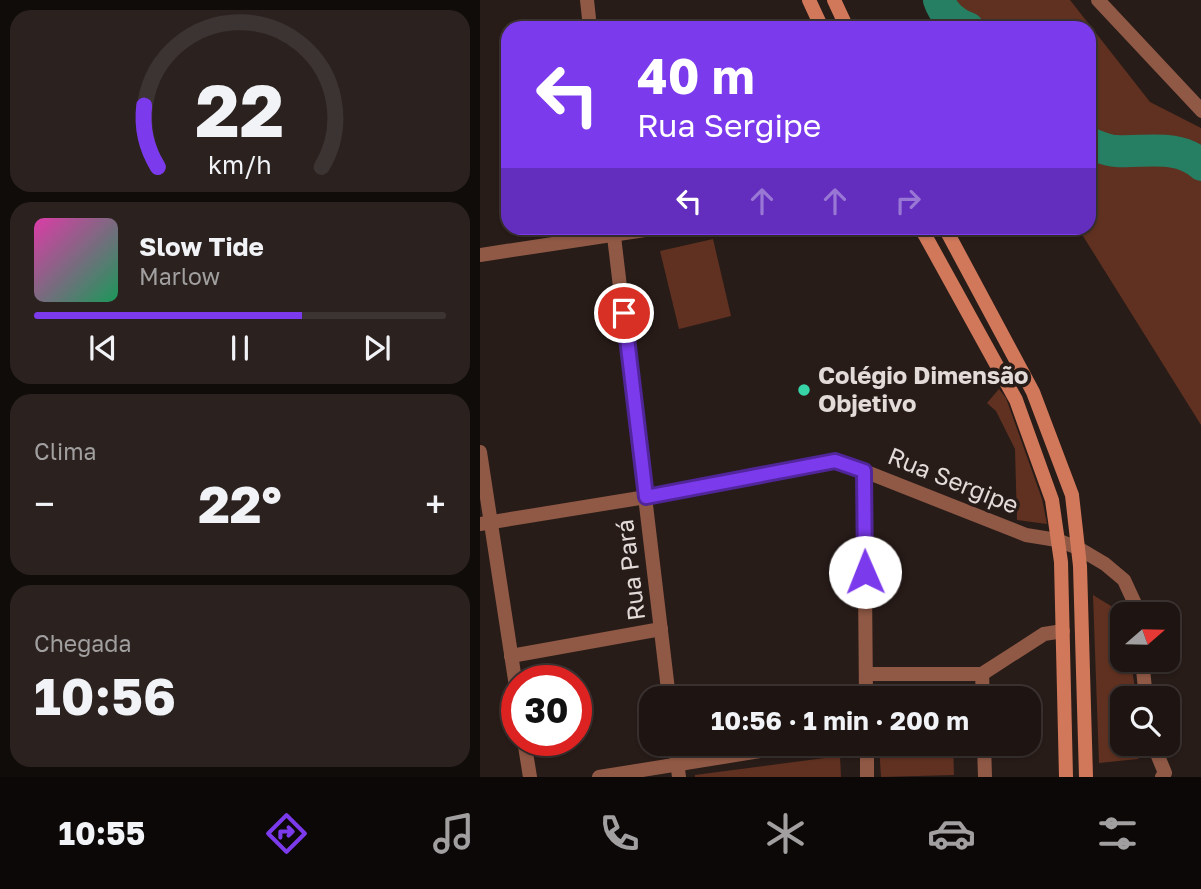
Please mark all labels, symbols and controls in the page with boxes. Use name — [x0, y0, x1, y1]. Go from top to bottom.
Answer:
text: 40 m — [637, 46, 755, 105]
icon: left — [522, 49, 613, 140]
text: 22 — [196, 66, 284, 153]
text: Rua Sergipe — [637, 106, 821, 144]
text: km/h — [208, 149, 272, 180]
icon: left — [670, 182, 708, 220]
icon: ahead — [743, 182, 781, 220]
icon: ahead — [816, 182, 854, 220]
icon: right — [889, 182, 927, 220]
text: Slow Tide — [139, 231, 264, 262]
text: Marlow — [139, 262, 220, 290]
pin — [594, 283, 654, 343]
icon: arrive — [605, 294, 643, 332]
icon: previous — [84, 329, 122, 367]
icon: pause — [221, 329, 259, 367]
icon: next — [358, 329, 396, 367]
place label: Colégio Dimensão Objetivo — [818, 360, 1028, 417]
marker: Colégio Dimensão Objetivo — [796, 382, 812, 398]
text: Clima — [34, 437, 97, 465]
street label: Rua Sergipe — [884, 440, 1023, 519]
text: 22° — [198, 472, 282, 534]
text: − — [34, 481, 55, 526]
text: + — [425, 481, 446, 526]
street label: Rua Pará — [609, 518, 650, 622]
position arrow — [828, 535, 902, 609]
north arrow — [1110, 602, 1180, 672]
map controls — [1110, 602, 1180, 756]
text: Chegada — [34, 629, 131, 657]
text: 10:56 — [34, 664, 176, 726]
speed limit sign: 30 — [501, 665, 592, 756]
button: search — [1110, 686, 1180, 756]
text: 10:56 · 1 min · 200 m — [711, 705, 969, 736]
icon: directions — [262, 809, 311, 858]
icon: music — [429, 809, 478, 858]
icon: phone — [595, 809, 644, 858]
icon: climate — [761, 809, 810, 858]
icon: car — [927, 809, 976, 858]
icon: filters — [1093, 809, 1142, 858]
text: 10:55 — [59, 814, 145, 852]

